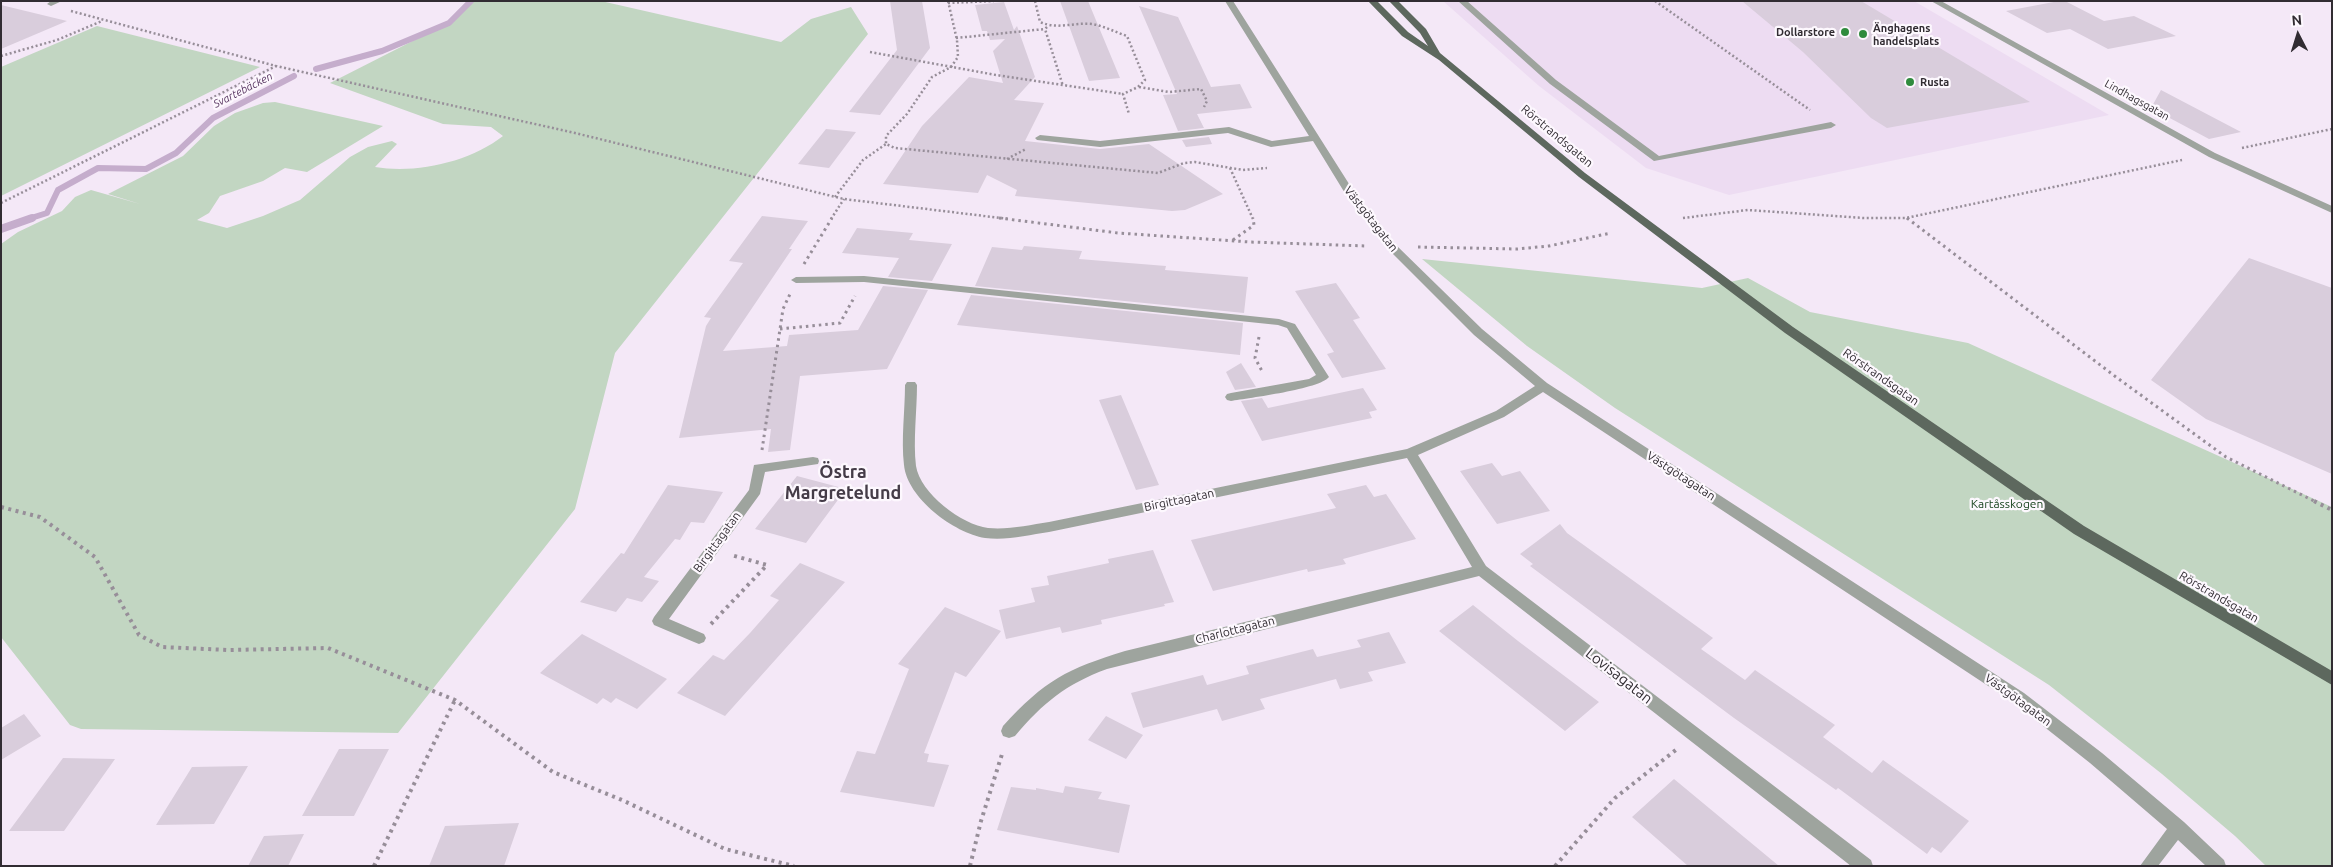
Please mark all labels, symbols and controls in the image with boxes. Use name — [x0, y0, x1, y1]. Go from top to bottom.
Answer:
north arrow — [2273, 10, 2323, 60]
text: N — [2291, 12, 2303, 28]
place label: Änghagens handelsplats — [1873, 21, 1939, 47]
place label: Dollarstore — [1776, 25, 1835, 39]
marker: Dollarstore — [1839, 26, 1851, 38]
marker: Änghagens handelsplats — [1857, 28, 1869, 40]
water label: Svartebäcken — [211, 69, 275, 111]
place label: Rusta — [1920, 75, 1949, 89]
marker: Rusta — [1904, 76, 1916, 88]
street label: Lindhagsgatan — [2102, 77, 2172, 123]
street label: Rörstrandsgatan — [1518, 102, 1596, 170]
street label: Västgötagatan — [1341, 183, 1401, 255]
street label: Rörstrandsgatan — [1840, 345, 1922, 409]
street label: Västgötagatan — [1644, 448, 1718, 504]
district label: Östra Margretelund — [785, 461, 901, 504]
street label: Birgittagatan — [1143, 486, 1215, 514]
park label: Kartåsskogen — [1971, 497, 2043, 511]
street label: Birgittagatan — [690, 509, 744, 575]
street label: Rörstrandsgatan — [2177, 568, 2261, 626]
street label: Charlottagatan — [1194, 613, 1276, 647]
street label: Lovisagatan — [1582, 644, 1656, 708]
street label: Västgötagatan — [1982, 671, 2054, 729]

